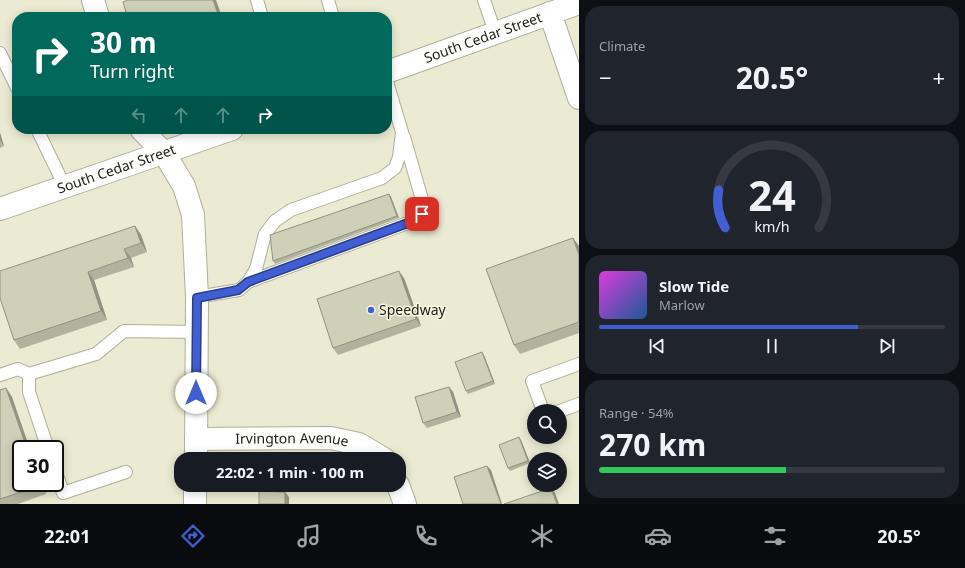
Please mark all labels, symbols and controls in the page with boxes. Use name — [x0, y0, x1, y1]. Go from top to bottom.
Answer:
street label: South Cedar Street — [421, 7, 544, 67]
text: 30 m — [90, 23, 157, 61]
icon: right — [24, 28, 76, 80]
text: Climate — [599, 37, 645, 55]
text: 20.5° — [736, 57, 808, 98]
text: Turn right — [90, 59, 174, 83]
text: − — [599, 62, 612, 92]
text: + — [932, 62, 945, 92]
icon: left — [128, 104, 150, 126]
icon: ahead — [170, 104, 192, 126]
icon: ahead — [212, 104, 234, 126]
icon: right — [254, 104, 276, 126]
street label: South Cedar Street — [54, 139, 178, 198]
text: 24 — [748, 167, 796, 223]
pin — [405, 197, 439, 231]
icon: arrive — [411, 203, 433, 225]
text: km/h — [754, 216, 790, 235]
text: Slow Tide — [659, 276, 729, 296]
text: Marlow — [659, 296, 705, 314]
place label: Speedway — [379, 300, 447, 319]
marker: Speedway — [366, 305, 376, 315]
icon: previous — [646, 335, 668, 357]
icon: pause — [761, 335, 783, 357]
icon: next — [876, 335, 898, 357]
position arrow — [175, 372, 217, 414]
map controls — [527, 404, 567, 492]
button: search — [527, 404, 567, 444]
text: Range · 54% — [599, 404, 674, 422]
text: 270 km — [599, 424, 706, 465]
street label: Irvington Avenue — [235, 428, 351, 451]
speed limit sign: 30 — [12, 440, 64, 492]
button: layers — [527, 452, 567, 492]
text: 22:02 · 1 min · 100 m — [216, 462, 364, 482]
icon: directions — [179, 522, 207, 550]
icon: music — [295, 522, 323, 550]
icon: phone — [412, 522, 440, 550]
icon: climate — [528, 522, 556, 550]
icon: car — [644, 522, 672, 550]
icon: filters — [761, 522, 789, 550]
text: 22:01 — [44, 524, 90, 548]
text: 20.5° — [877, 524, 921, 548]

